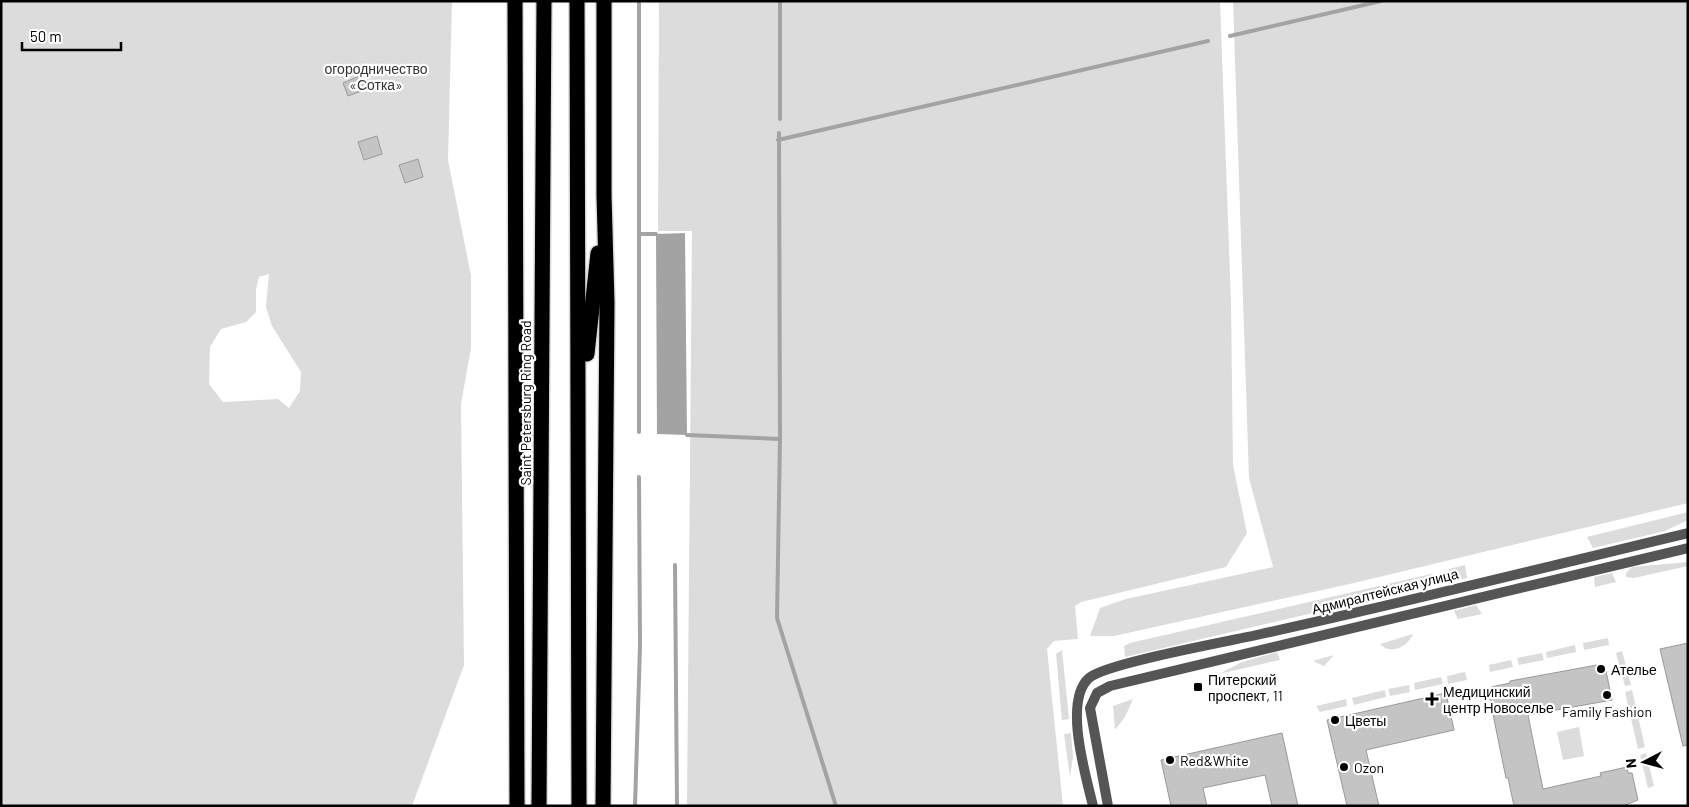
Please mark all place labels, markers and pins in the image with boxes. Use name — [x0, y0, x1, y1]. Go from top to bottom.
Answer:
place label: Ателье — [1611, 661, 1657, 678]
marker: Ателье — [1595, 663, 1607, 675]
place label: Питерский проспект, 11 — [1208, 671, 1283, 704]
marker: Питерский проспект, 11 — [1192, 681, 1204, 693]
place label: Медицинский центр Новоселье — [1443, 683, 1554, 716]
marker: Family Fashion — [1601, 689, 1613, 701]
marker: Медицинский центр Новоселье — [1425, 692, 1439, 706]
place label: Family Fashion — [1562, 703, 1652, 720]
place label: Цветы — [1345, 712, 1386, 729]
marker: Цветы — [1329, 714, 1341, 726]
place label: Red&White — [1180, 752, 1249, 769]
marker: Red&White — [1164, 754, 1176, 766]
place label: Ozon — [1354, 759, 1384, 776]
marker: Ozon — [1338, 761, 1350, 773]

